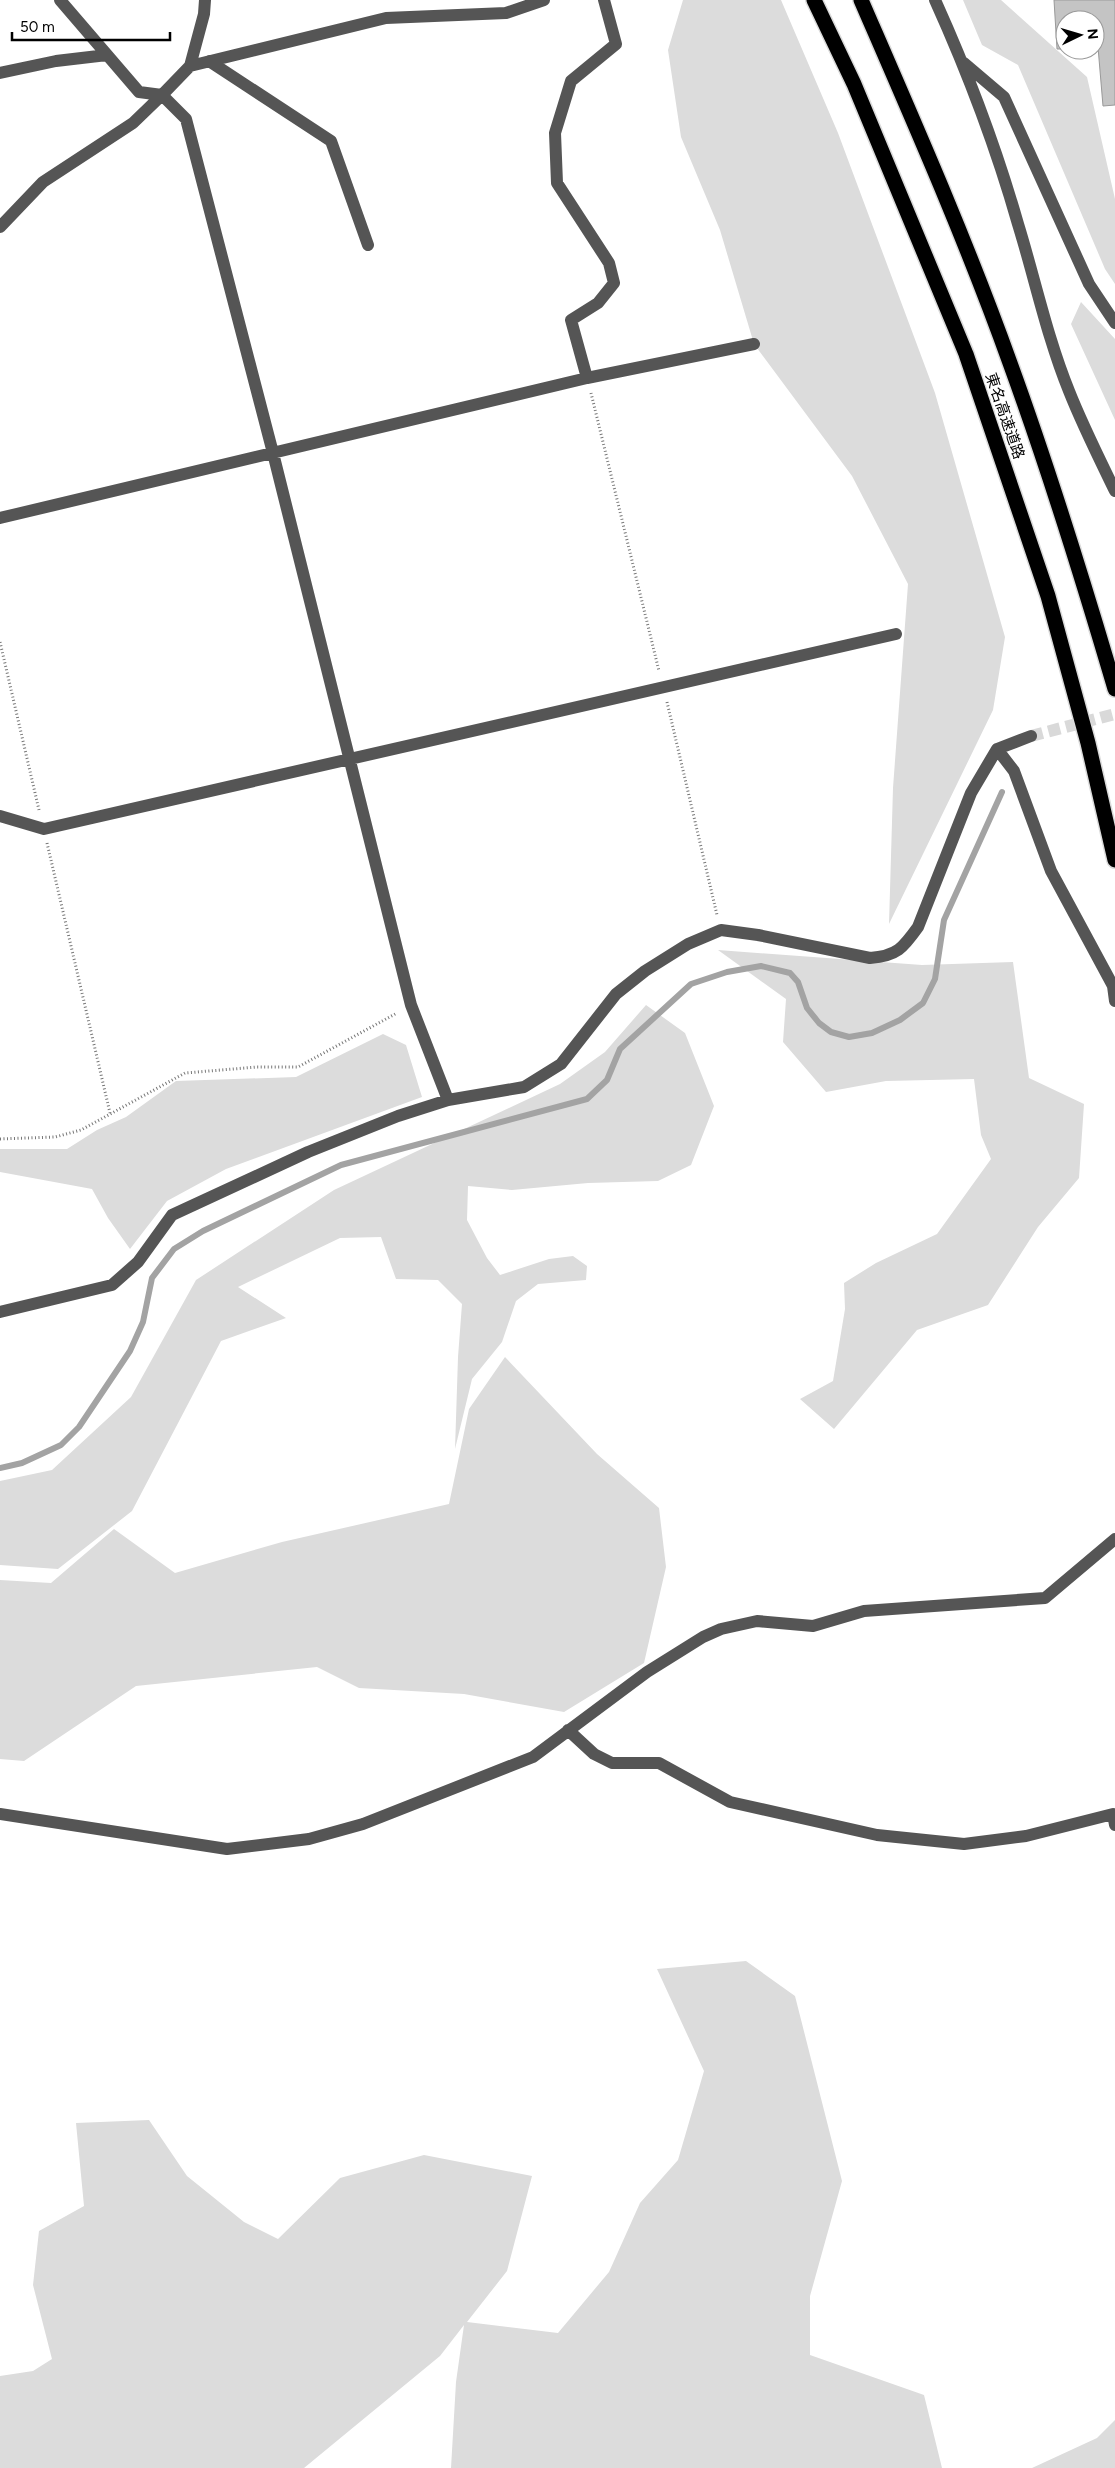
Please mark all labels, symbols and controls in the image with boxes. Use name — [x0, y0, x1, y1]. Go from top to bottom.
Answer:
scale bar — [12, 10, 170, 42]
north arrow — [1055, 10, 1105, 60]
text: 50 m — [20, 18, 55, 36]
text: N — [1084, 28, 1101, 40]
street label: 東名高速道路 — [982, 371, 1028, 461]

